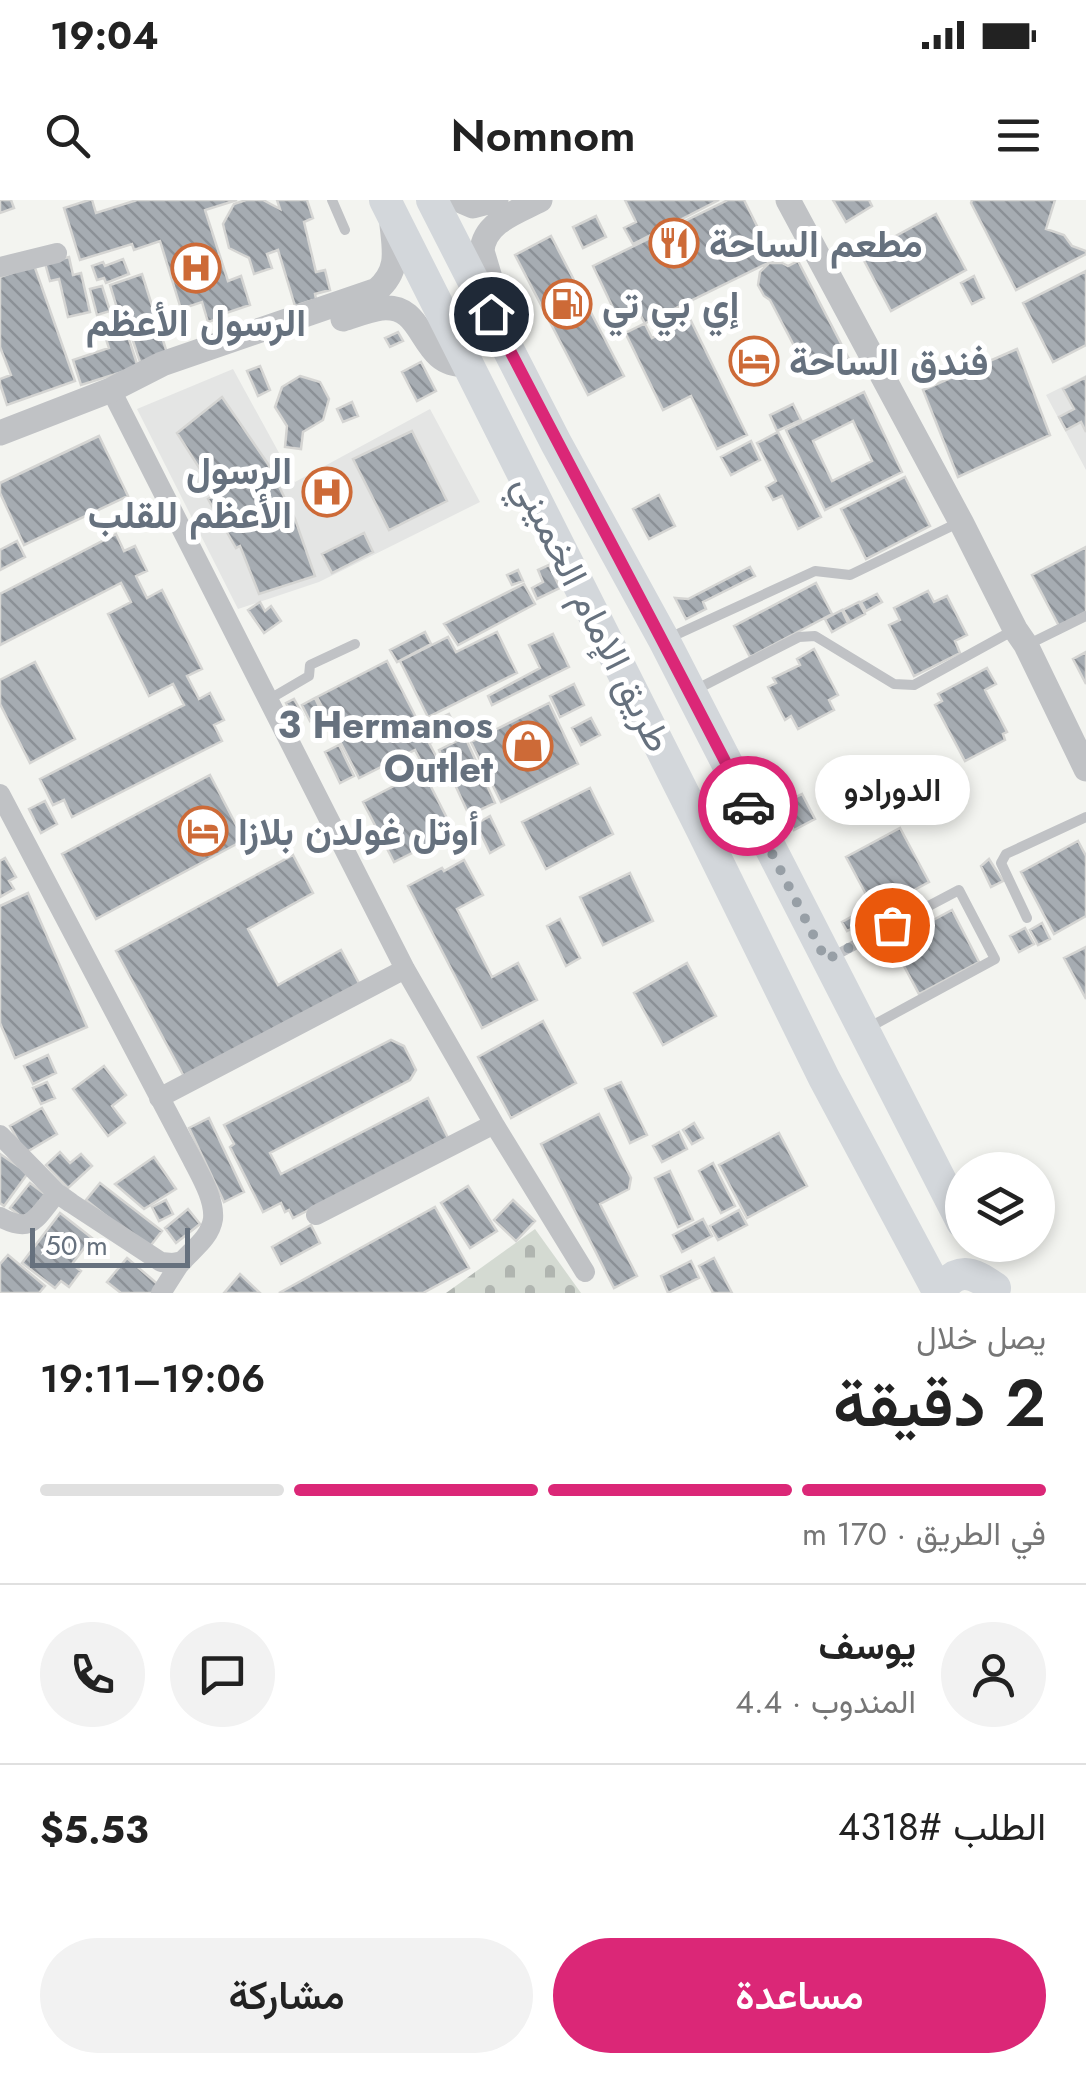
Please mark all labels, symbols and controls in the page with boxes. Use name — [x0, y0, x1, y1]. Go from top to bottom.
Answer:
text: 19:04 — [50, 8, 159, 63]
text: Nomnom — [450, 103, 636, 168]
icon: search — [40, 108, 95, 163]
icon: menu — [991, 108, 1046, 163]
place label: مطعم الساحة — [709, 216, 923, 271]
restaurant icon: مطعم الساحة — [648, 217, 700, 269]
hospital icon: الرسول الأعظم — [170, 242, 222, 294]
pin — [449, 272, 534, 357]
place label: إي بي تي — [602, 277, 739, 337]
fuel station icon: إي بي تي — [541, 278, 593, 330]
icon: home — [464, 287, 519, 342]
place label: الرسول الأعظم — [86, 295, 306, 350]
place label: فندق الساحة — [789, 334, 988, 389]
hotel icon: فندق الساحة — [728, 335, 780, 387]
place label: الرسول الأعظم للقلب — [88, 443, 292, 542]
street label: طريق الإمام الخميني — [496, 465, 687, 763]
hospital icon: الرسول الأعظم للقلب — [301, 466, 353, 518]
place label: 3 Hermanos Outlet — [278, 697, 493, 796]
shop icon: 3 Hermanos Outlet — [502, 720, 554, 772]
callout: الدورادو — [814, 755, 970, 825]
courier — [698, 756, 798, 856]
text: الدورادو — [844, 767, 941, 813]
icon: car — [721, 779, 776, 834]
place label: أوتل غولدن بلازا — [238, 804, 479, 859]
hotel icon: أوتل غولدن بلازا — [177, 805, 229, 857]
pin — [850, 883, 935, 968]
icon: bag — [865, 898, 920, 953]
map controls — [945, 1152, 1055, 1262]
button: layers — [945, 1152, 1055, 1262]
scale bar — [30, 1223, 190, 1268]
text: 50 m — [45, 1225, 108, 1266]
text: يصل خلال — [916, 1315, 1046, 1361]
text: 19:06–19:11 — [40, 1351, 265, 1406]
text: 2 دقيقة — [833, 1356, 1046, 1450]
text: في الطريق · 170 m — [802, 1511, 1046, 1557]
text: يوسف — [819, 1618, 916, 1673]
button: phone — [40, 1622, 145, 1727]
button: chat — [170, 1622, 275, 1727]
button: person — [941, 1622, 1046, 1727]
text: المندوب · 4.4 — [735, 1679, 916, 1725]
text: الطلب #4318 — [838, 1799, 1046, 1854]
text: $5.53 — [40, 1802, 149, 1857]
button: مشاركة — [40, 1938, 533, 2053]
button: مساعدة — [553, 1938, 1046, 2053]

